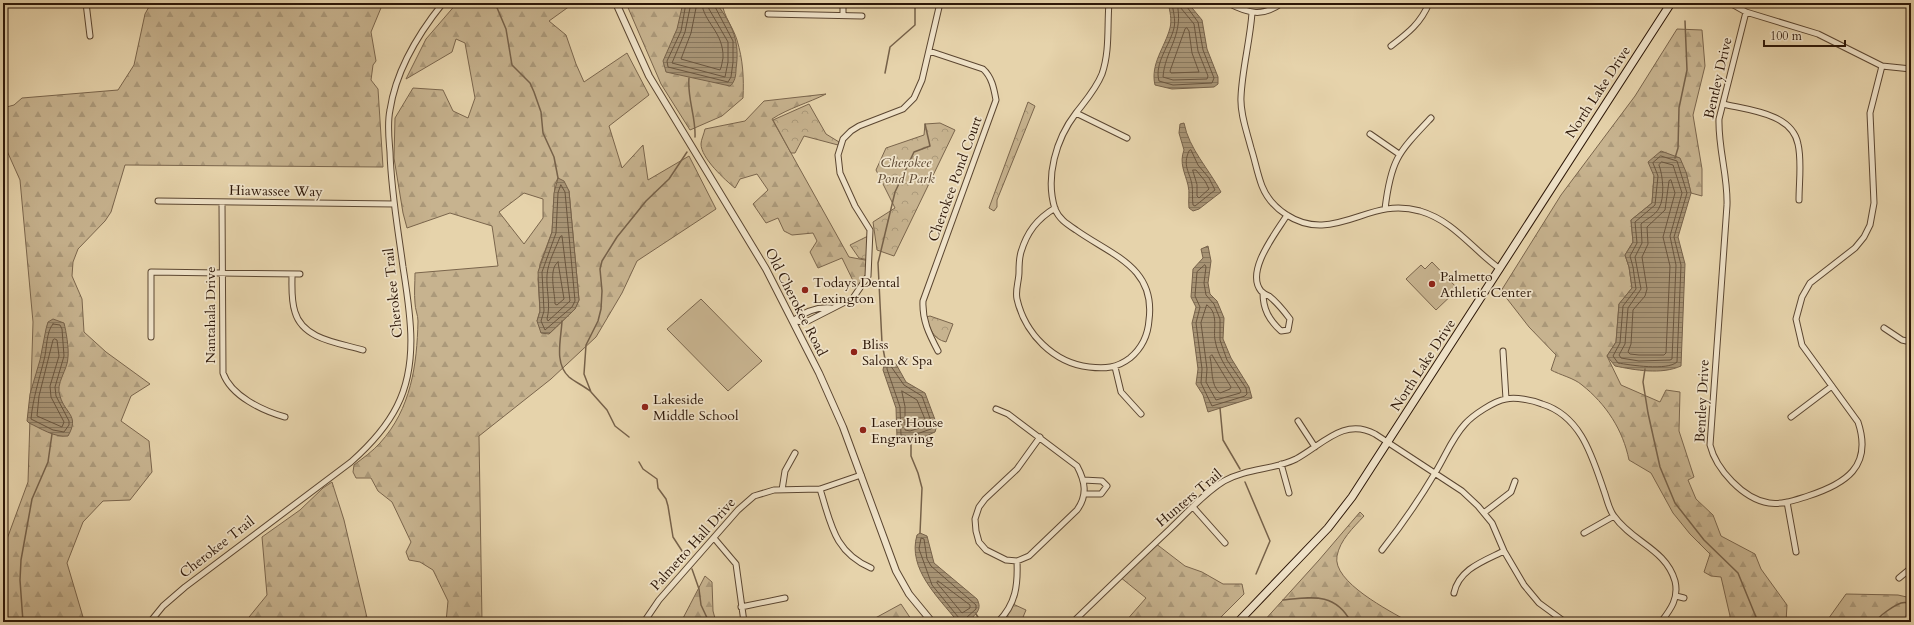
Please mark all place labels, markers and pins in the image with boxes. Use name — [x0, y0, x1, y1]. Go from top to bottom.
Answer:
place label: Palmetto Athletic Center — [1440, 267, 1532, 302]
place label: Todays Dental Lexington — [813, 273, 900, 308]
marker: Palmetto Athletic Center — [1427, 279, 1437, 289]
marker: Todays Dental Lexington — [800, 285, 810, 295]
place label: Bliss Salon & Spa — [862, 335, 933, 370]
marker: Bliss Salon & Spa — [849, 347, 859, 357]
place label: Lakeside Middle School — [653, 390, 739, 425]
marker: Lakeside Middle School — [640, 402, 650, 412]
place label: Laser House Engraving — [871, 413, 943, 448]
marker: Laser House Engraving — [858, 425, 868, 435]

